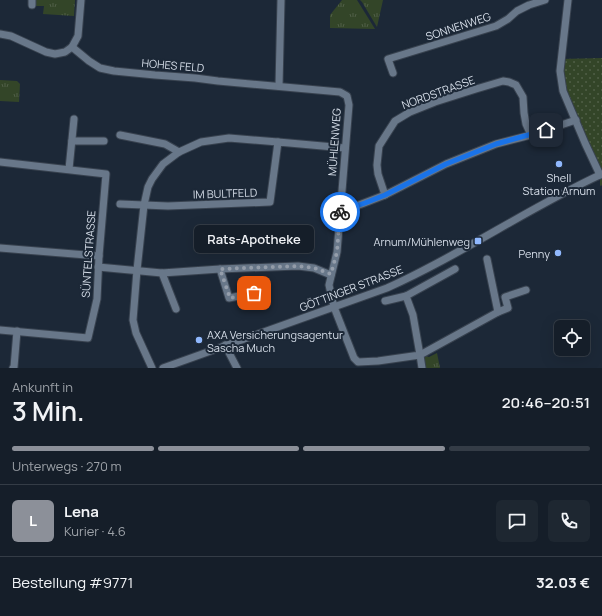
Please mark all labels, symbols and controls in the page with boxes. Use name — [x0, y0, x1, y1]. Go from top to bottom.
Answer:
street label: SONNENWEG — [424, 8, 493, 44]
street label: HOHES FELD — [141, 55, 205, 75]
street label: NORDSTRASSE — [399, 72, 477, 112]
street label: MÜHLENWEG — [324, 107, 344, 176]
pin — [529, 113, 563, 147]
icon: home — [535, 119, 557, 141]
marker: Shell Station Arnum — [554, 159, 564, 169]
place label: Shell Station Arnum — [523, 170, 595, 198]
street label: IM BULTFELD — [193, 184, 257, 202]
courier — [320, 192, 360, 232]
icon: bike — [329, 201, 351, 223]
street label: SÜNTELSTRASSE — [77, 210, 99, 298]
callout: Rats-Apotheke — [194, 225, 314, 253]
text: Rats-Apotheke — [207, 230, 301, 248]
place label: Arnum/Mühlenweg — [374, 234, 470, 249]
marker: Arnum/Mühlenweg — [473, 236, 483, 246]
place label: Penny — [518, 246, 550, 261]
marker: Penny — [553, 248, 563, 258]
street label: GÖTTINGER STRASSE — [297, 261, 405, 315]
pin — [237, 276, 271, 310]
icon: bag — [243, 282, 265, 304]
map controls — [554, 320, 590, 356]
button: locate — [554, 320, 590, 356]
place label: AXA Versicherungsagentur Sascha Much — [207, 327, 343, 355]
marker: AXA Versicherungsagentur Sascha Much — [194, 335, 204, 345]
text: Ankunft in — [12, 378, 73, 396]
text: 20:46–20:51 — [502, 392, 590, 413]
text: 3 Min. — [12, 393, 85, 429]
text: Unterwegs · 270 m — [12, 457, 122, 475]
button: chat — [496, 500, 538, 542]
button: phone — [548, 500, 590, 542]
text: Lena — [64, 501, 99, 522]
text: L — [29, 510, 37, 531]
text: Kurier · 4.6 — [64, 522, 126, 540]
text: Bestellung #9771 — [12, 572, 133, 593]
text: 32.03 € — [536, 572, 590, 593]

